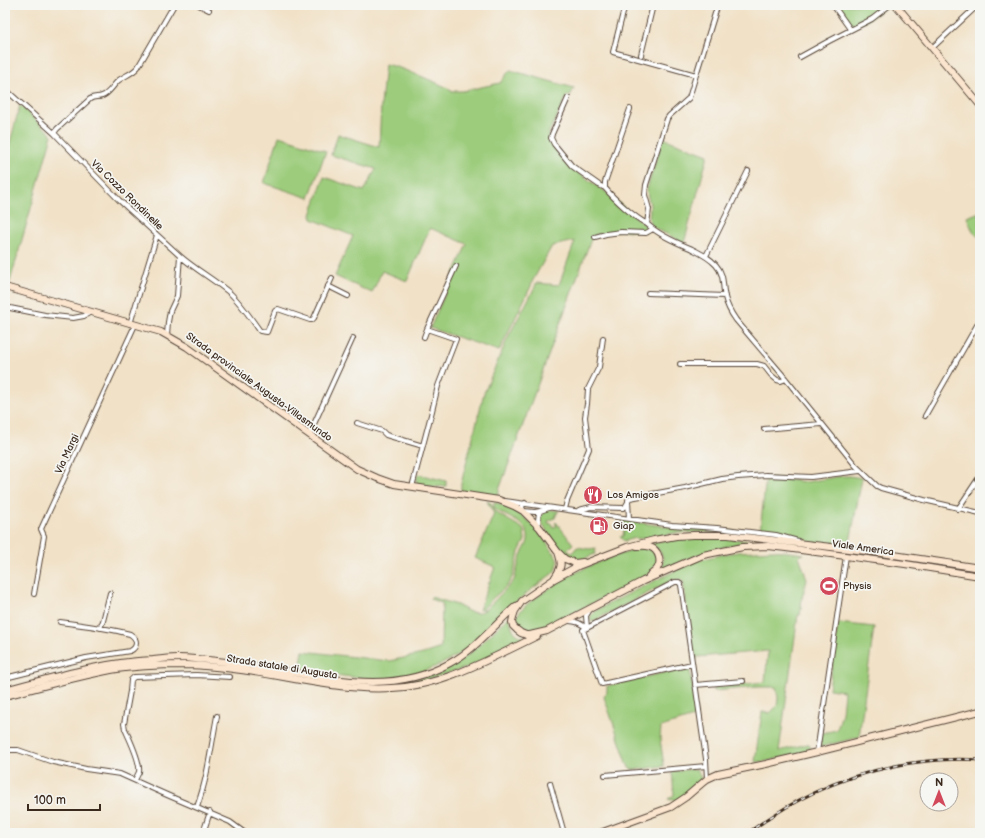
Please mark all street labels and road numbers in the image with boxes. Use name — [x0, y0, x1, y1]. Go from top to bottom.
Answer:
street label: Via Cozzo Rondinelle — [88, 157, 166, 233]
street label: Strada provinciale Augusta-Villasmundo — [184, 330, 335, 444]
street label: Via Margi — [53, 432, 81, 476]
street label: Viale America — [831, 538, 895, 558]
street label: Strada statale di Augusta — [226, 652, 339, 682]

